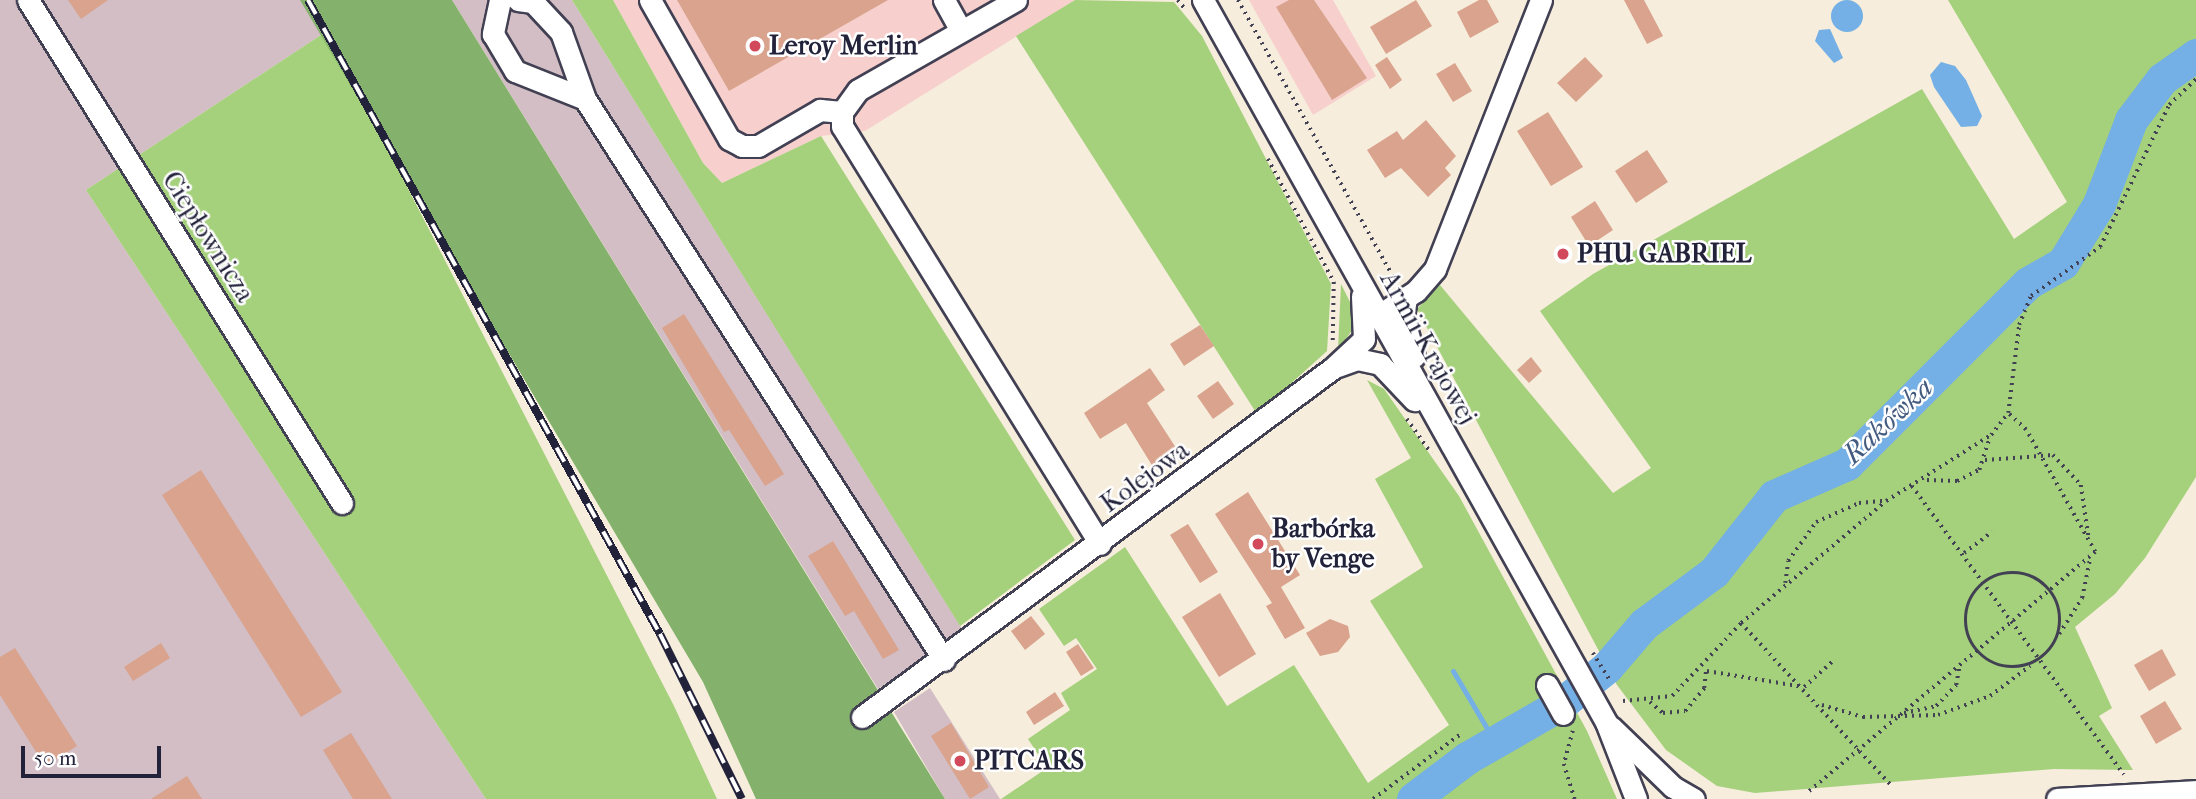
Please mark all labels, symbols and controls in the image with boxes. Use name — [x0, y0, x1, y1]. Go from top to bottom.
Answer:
place label: Leroy Merlin — [769, 30, 918, 62]
marker: Leroy Merlin — [747, 38, 763, 54]
street label: Ciepłownicza — [156, 166, 260, 308]
place label: PHU GABRIEL — [1577, 238, 1751, 270]
marker: PHU GABRIEL — [1555, 246, 1571, 262]
street label: Armii Krajowej — [1373, 266, 1483, 430]
water label: Rakówka — [1836, 371, 1940, 471]
street label: Kolejowa — [1095, 435, 1195, 519]
place label: Barbórka by Venge — [1272, 513, 1375, 574]
marker: Barbórka by Venge — [1250, 536, 1266, 552]
scale bar — [24, 732, 164, 776]
place label: PITCARS — [974, 745, 1084, 777]
text: 50 m — [34, 746, 77, 770]
marker: PITCARS — [952, 753, 968, 769]

